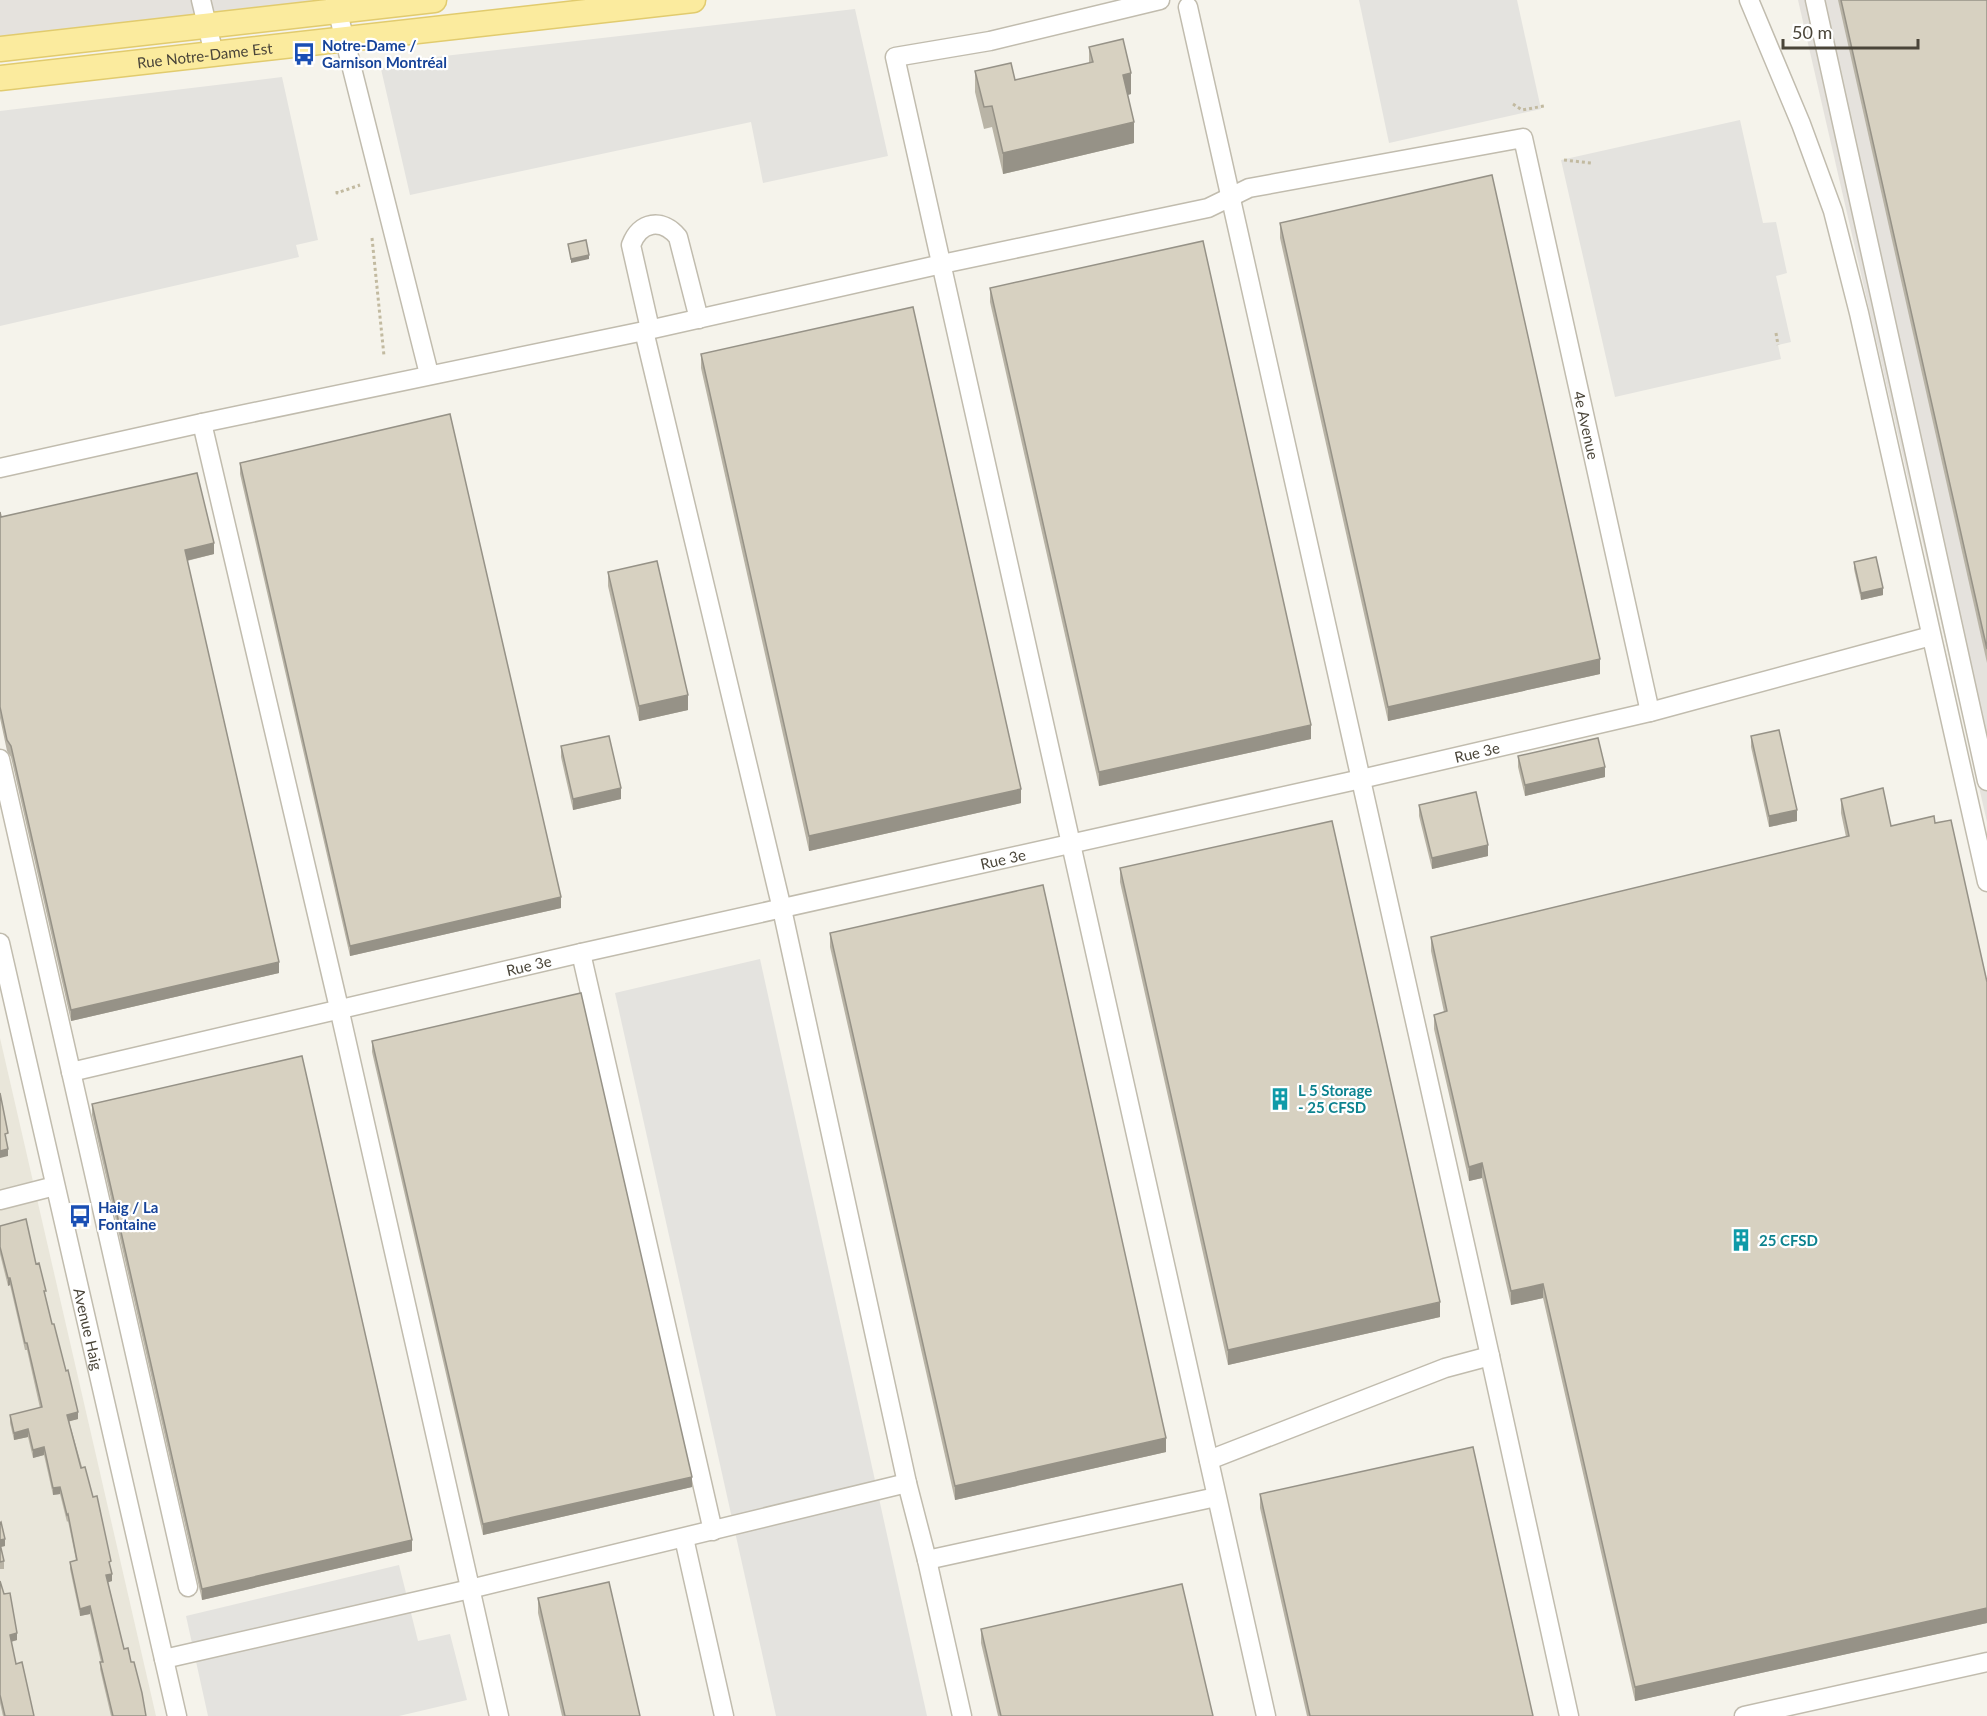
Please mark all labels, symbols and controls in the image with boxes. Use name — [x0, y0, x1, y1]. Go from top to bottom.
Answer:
scale bar — [1783, 12, 1918, 50]
text: 50 m — [1792, 21, 1832, 43]
place label: Notre-Dame / Garnison Montréal — [322, 36, 447, 71]
street label: Rue Notre-Dame Est — [136, 38, 274, 72]
bus stop icon: Notre-Dame / Garnison Montréal — [291, 41, 317, 67]
street label: 4e Avenue — [1570, 389, 1603, 461]
street label: Rue 3e — [1453, 738, 1501, 766]
street label: Rue 3e — [979, 845, 1027, 873]
street label: Rue 3e — [504, 951, 553, 979]
place label: L 5 Storage - 25 CFSD — [1298, 1081, 1372, 1116]
building icon: L 5 Storage - 25 CFSD — [1267, 1086, 1293, 1112]
place label: Haig / La Fontaine — [98, 1198, 158, 1233]
bus stop icon: Haig / La Fontaine — [67, 1203, 93, 1229]
building icon: 25 CFSD — [1728, 1227, 1754, 1253]
place label: 25 CFSD — [1759, 1231, 1818, 1249]
street label: Avenue Haig — [70, 1286, 107, 1372]

